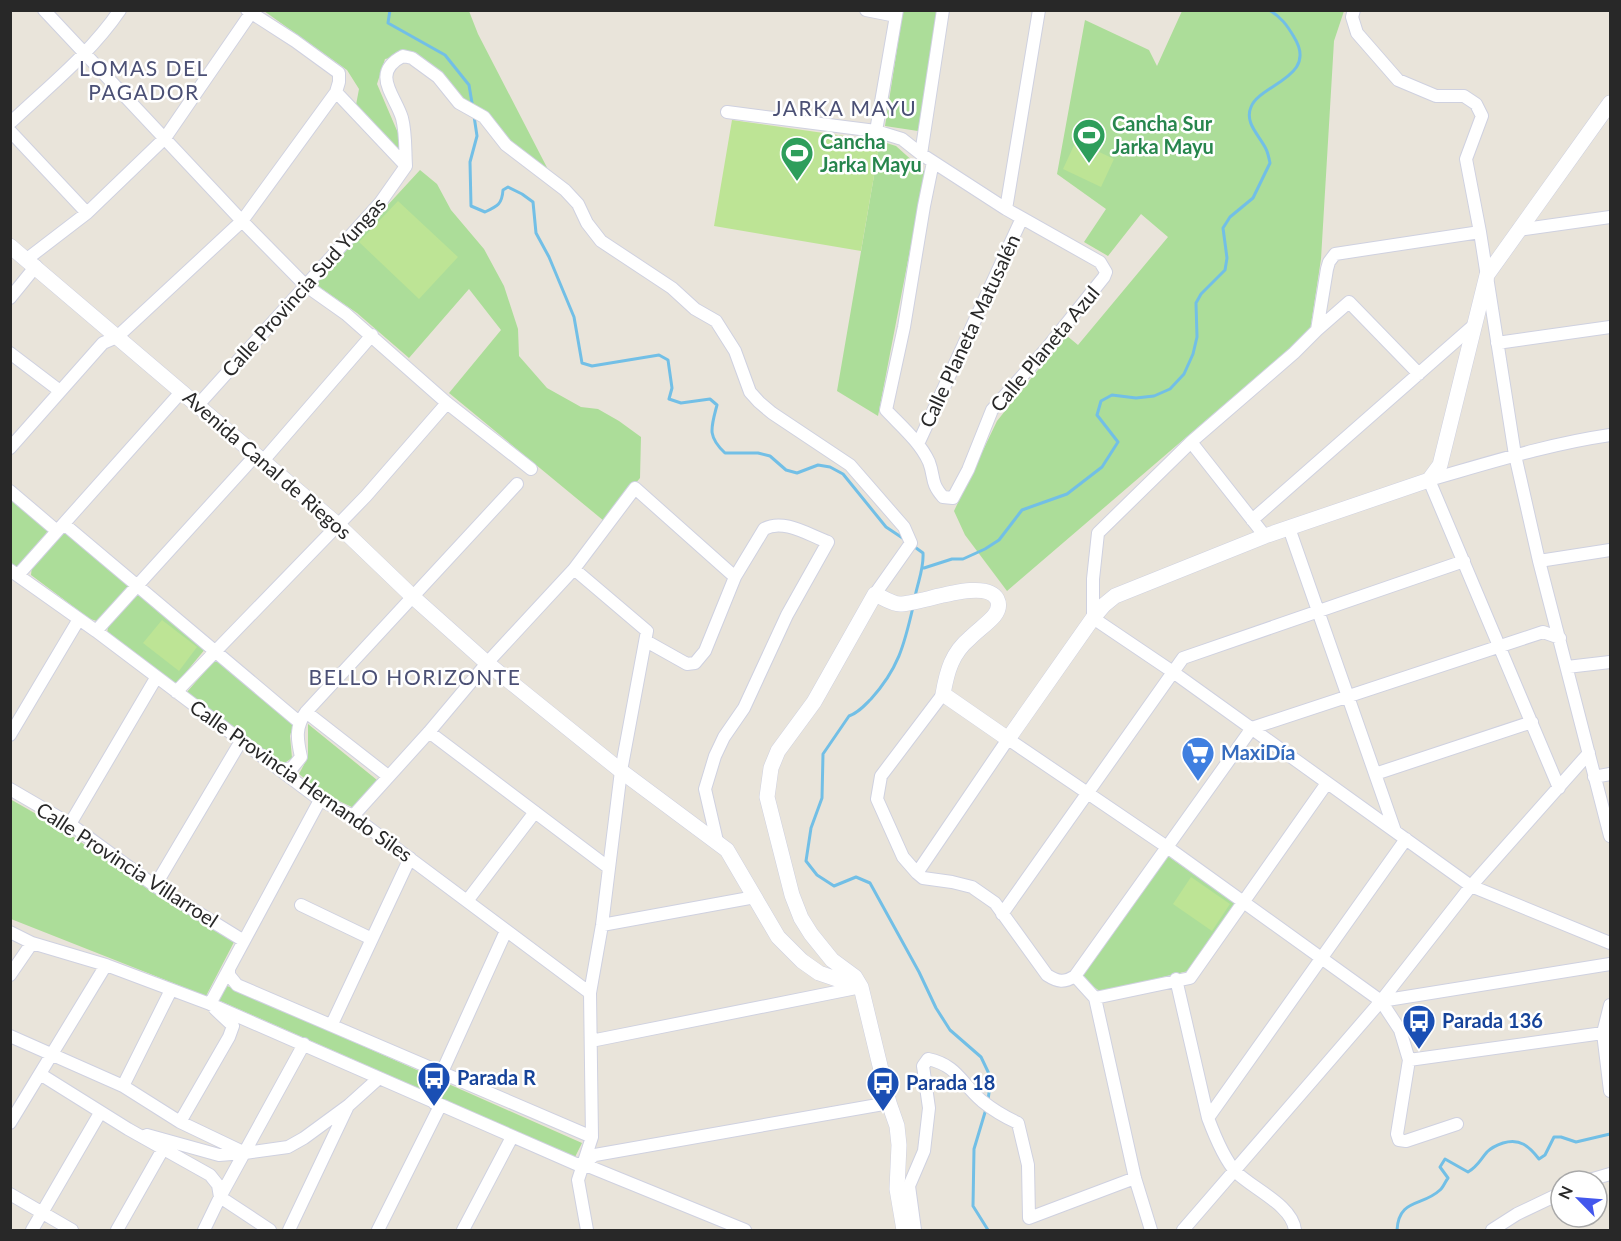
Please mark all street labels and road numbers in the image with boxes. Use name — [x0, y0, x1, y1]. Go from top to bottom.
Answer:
street label: Calle Provincia Sud Yungas — [216, 192, 390, 381]
street label: Calle Planeta Matusalén — [914, 230, 1024, 431]
street label: Calle Planeta Azul — [985, 281, 1104, 416]
street label: Avenida Canal de Riegos — [179, 385, 357, 544]
street label: Calle Provincia Hernando Siles — [186, 694, 417, 866]
street label: Calle Provincia Villarroel — [32, 796, 223, 932]

